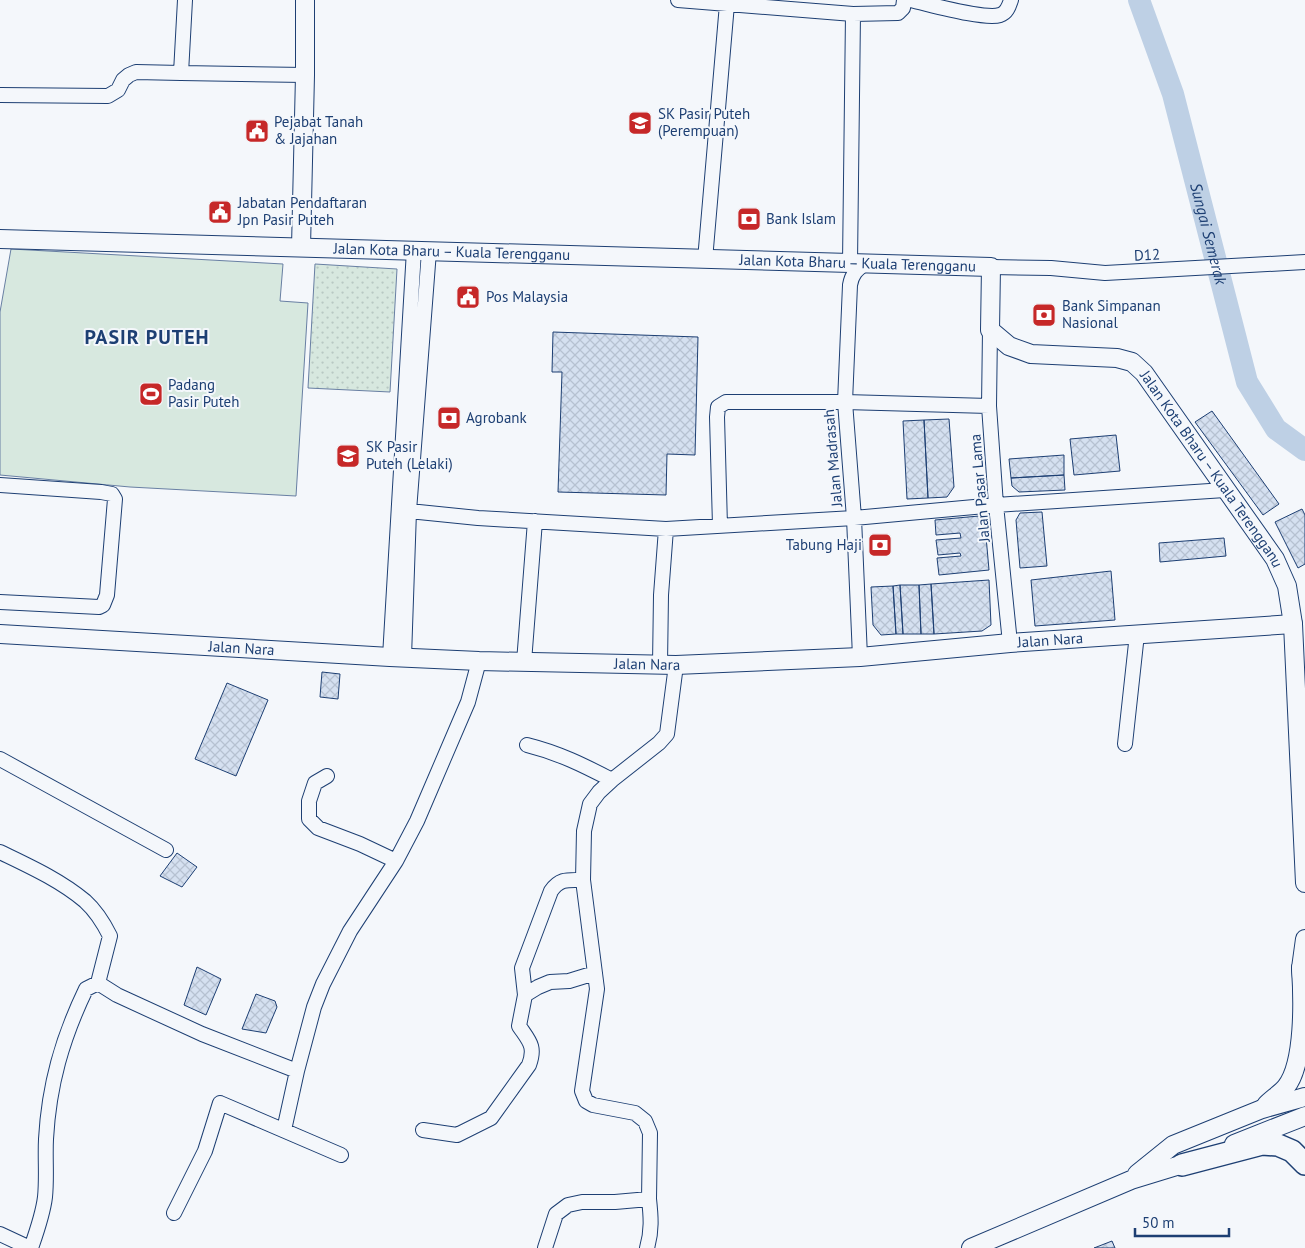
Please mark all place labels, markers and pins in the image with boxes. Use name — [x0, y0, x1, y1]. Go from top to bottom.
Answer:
place label: SK Pasir Puteh (Perempuan) — [658, 104, 750, 140]
school or university icon: SK Pasir Puteh (Perempuan) — [627, 110, 653, 136]
place label: Pejabat Tanah & Jajahan — [274, 112, 363, 148]
public building icon: Pejabat Tanah & Jajahan — [244, 118, 270, 144]
place label: Jabatan Pendaftaran Jpn Pasir Puteh — [237, 193, 367, 229]
public building icon: Jabatan Pendaftaran Jpn Pasir Puteh — [207, 199, 233, 225]
bank icon: Bank Islam — [736, 206, 762, 232]
place label: Bank Islam — [766, 209, 836, 228]
public building icon: Pos Malaysia — [455, 284, 481, 310]
place label: Pos Malaysia — [486, 287, 568, 306]
place label: Bank Simpanan Nasional — [1062, 296, 1161, 332]
bank icon: Bank Simpanan Nasional — [1031, 302, 1057, 328]
place label: Padang Pasir Puteh — [168, 375, 239, 411]
sports icon: Padang Pasir Puteh — [138, 381, 164, 407]
bank icon: Agrobank — [436, 405, 462, 431]
place label: Agrobank — [466, 408, 528, 427]
place label: SK Pasir Puteh (Lelaki) — [366, 437, 453, 473]
school or university icon: SK Pasir Puteh (Lelaki) — [335, 443, 361, 469]
bank icon: Tabung Haji — [867, 532, 893, 558]
place label: Tabung Haji — [786, 535, 862, 554]

